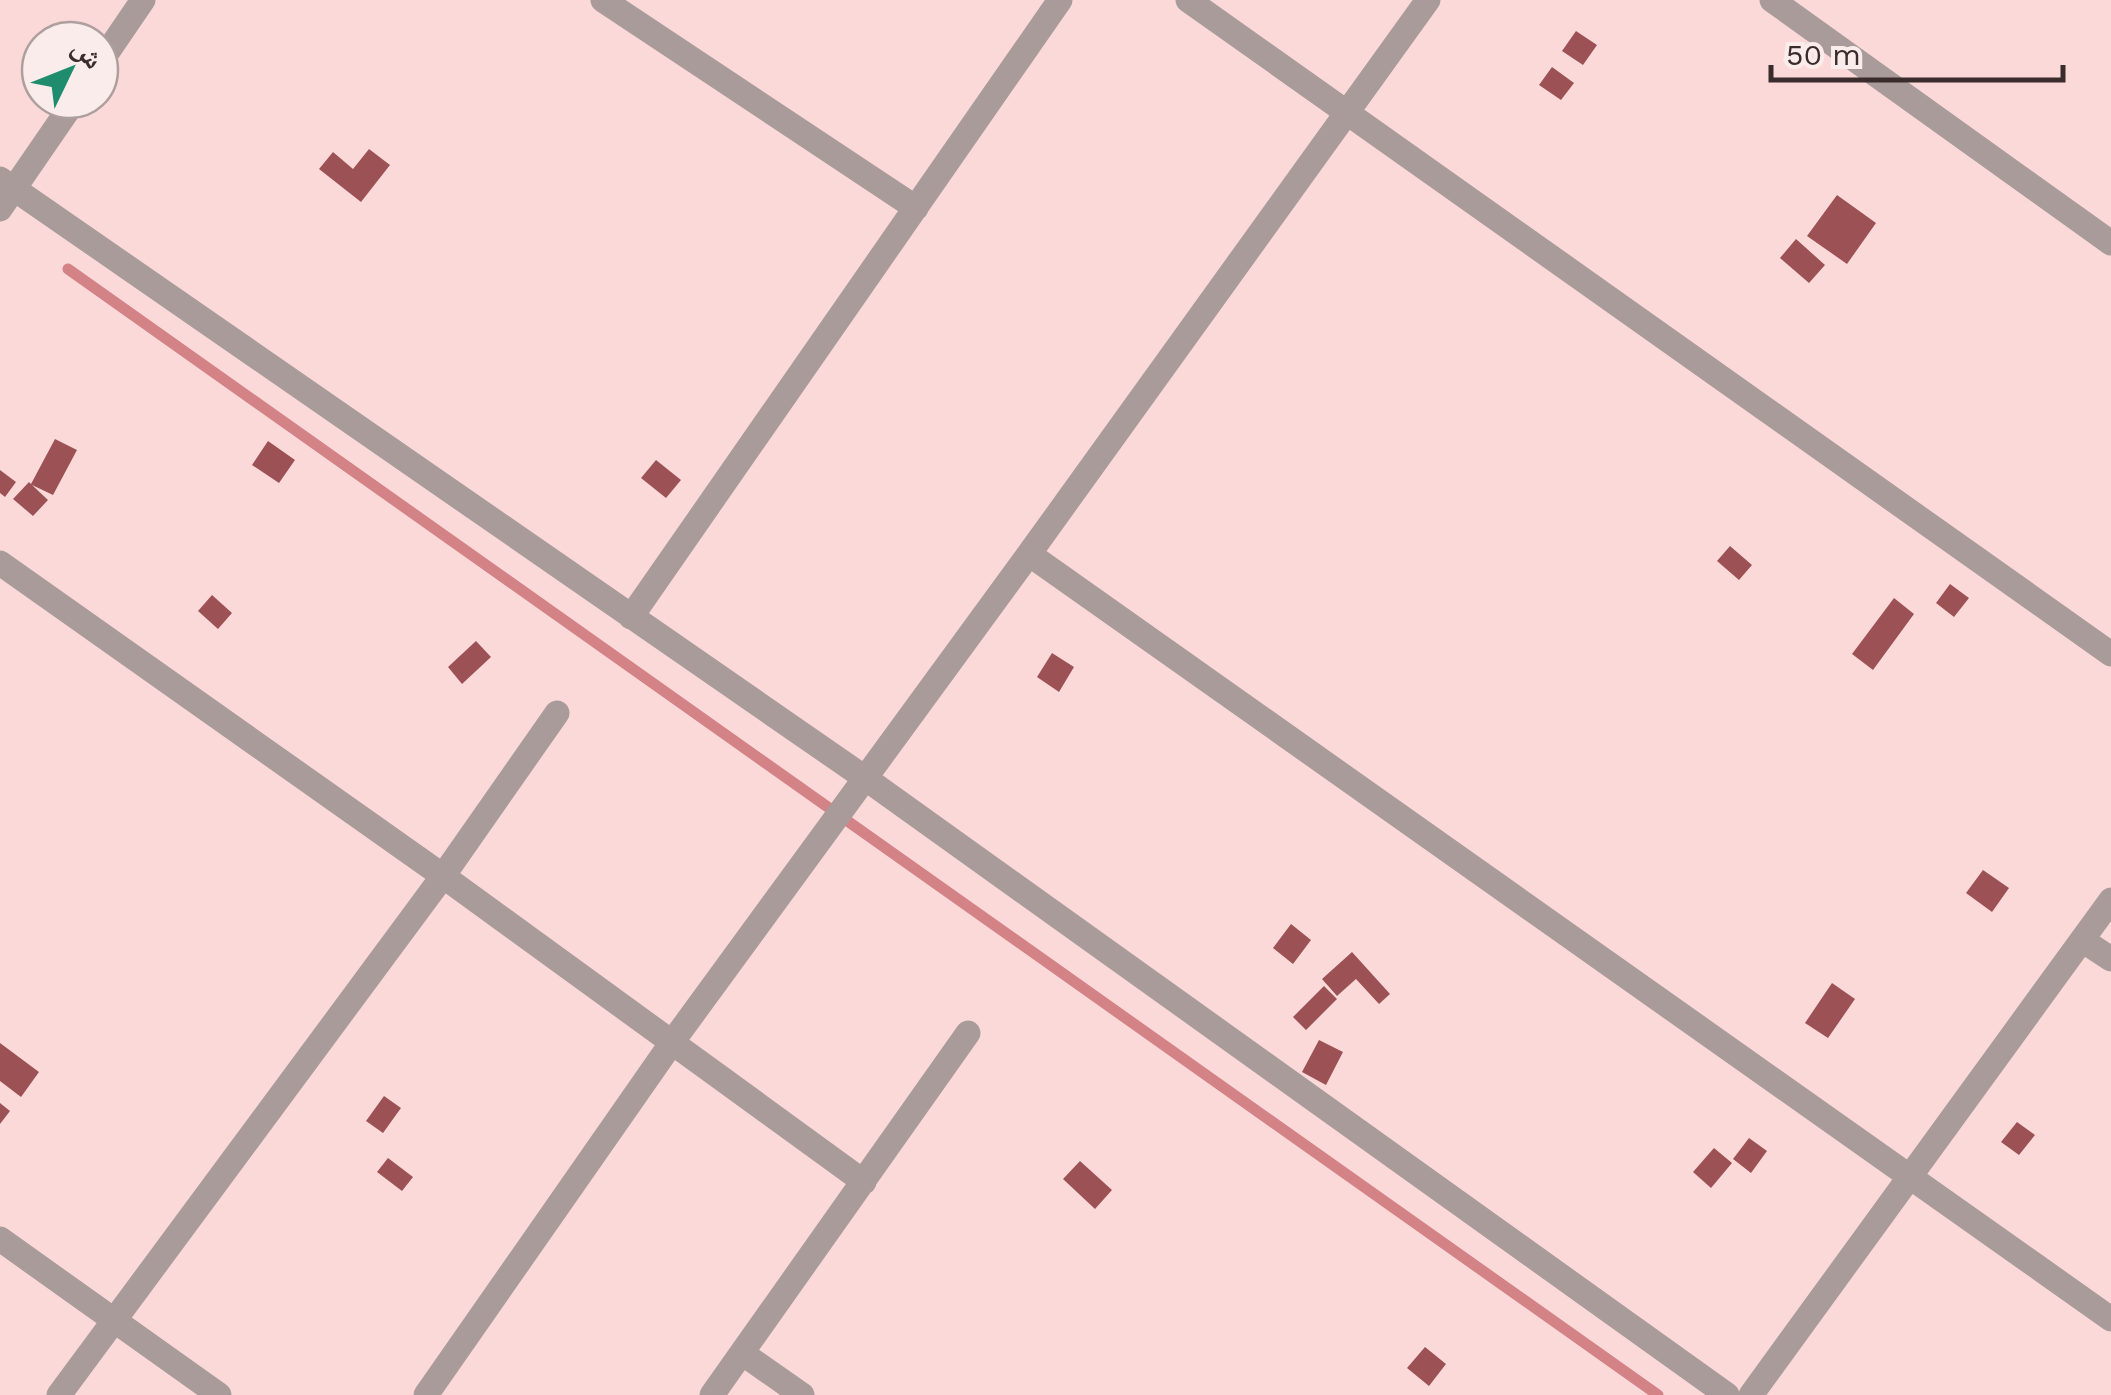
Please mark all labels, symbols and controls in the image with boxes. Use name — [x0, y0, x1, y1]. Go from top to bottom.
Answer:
north arrow — [20, 20, 120, 120]
scale bar — [1771, 20, 2064, 82]
text: ش — [66, 31, 110, 75]
text: 50 m — [1786, 37, 1861, 72]

